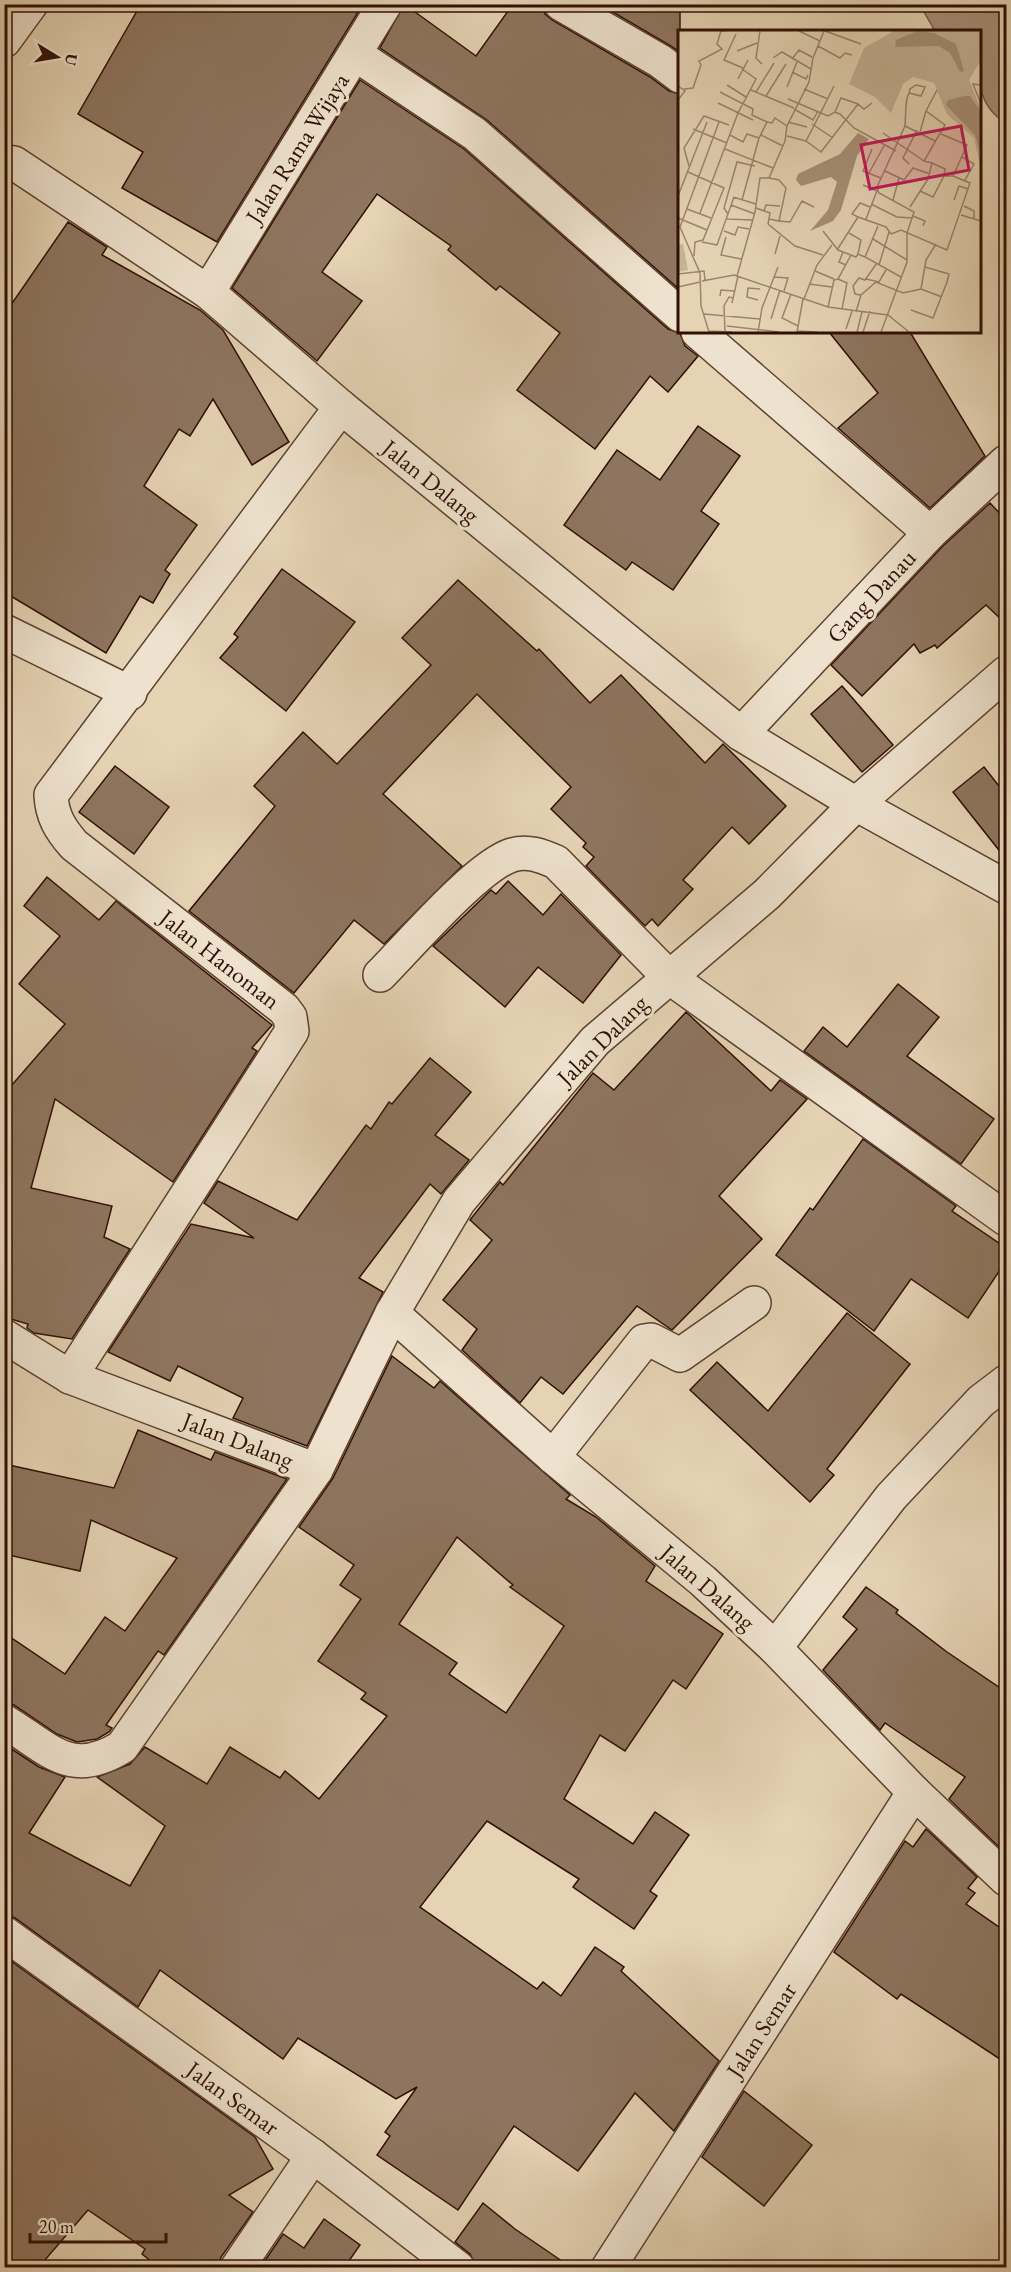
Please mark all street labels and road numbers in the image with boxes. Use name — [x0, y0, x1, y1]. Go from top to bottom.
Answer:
street label: Jalan Rama Wijaya — [237, 66, 356, 231]
street label: Jalan Dalang — [374, 431, 487, 530]
street label: Gang Danau — [820, 542, 923, 650]
street label: Jalan Hanoman — [152, 901, 287, 1016]
street label: Jalan Dalang — [548, 987, 655, 1094]
street label: Jalan Dalang — [176, 1404, 299, 1476]
street label: Jalan Dalang — [652, 1536, 763, 1637]
street label: Jalan Semar — [718, 1977, 803, 2085]
street label: Jalan Semar — [179, 2053, 286, 2142]

